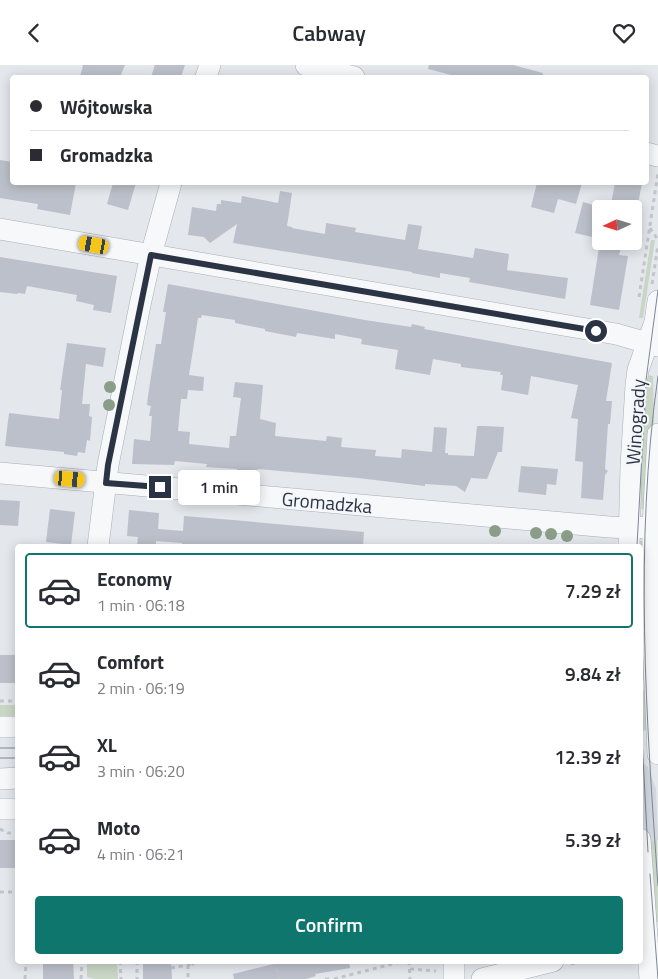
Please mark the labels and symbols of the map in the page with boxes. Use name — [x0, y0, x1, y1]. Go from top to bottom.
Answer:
north arrow — [592, 200, 642, 250]
car — [77, 235, 110, 255]
route start — [585, 320, 607, 342]
street label: Winogrady — [618, 378, 652, 466]
callout: 1 min — [178, 469, 260, 505]
car — [54, 470, 85, 488]
route end — [149, 476, 171, 498]
street label: Gromadzka — [281, 484, 374, 520]

